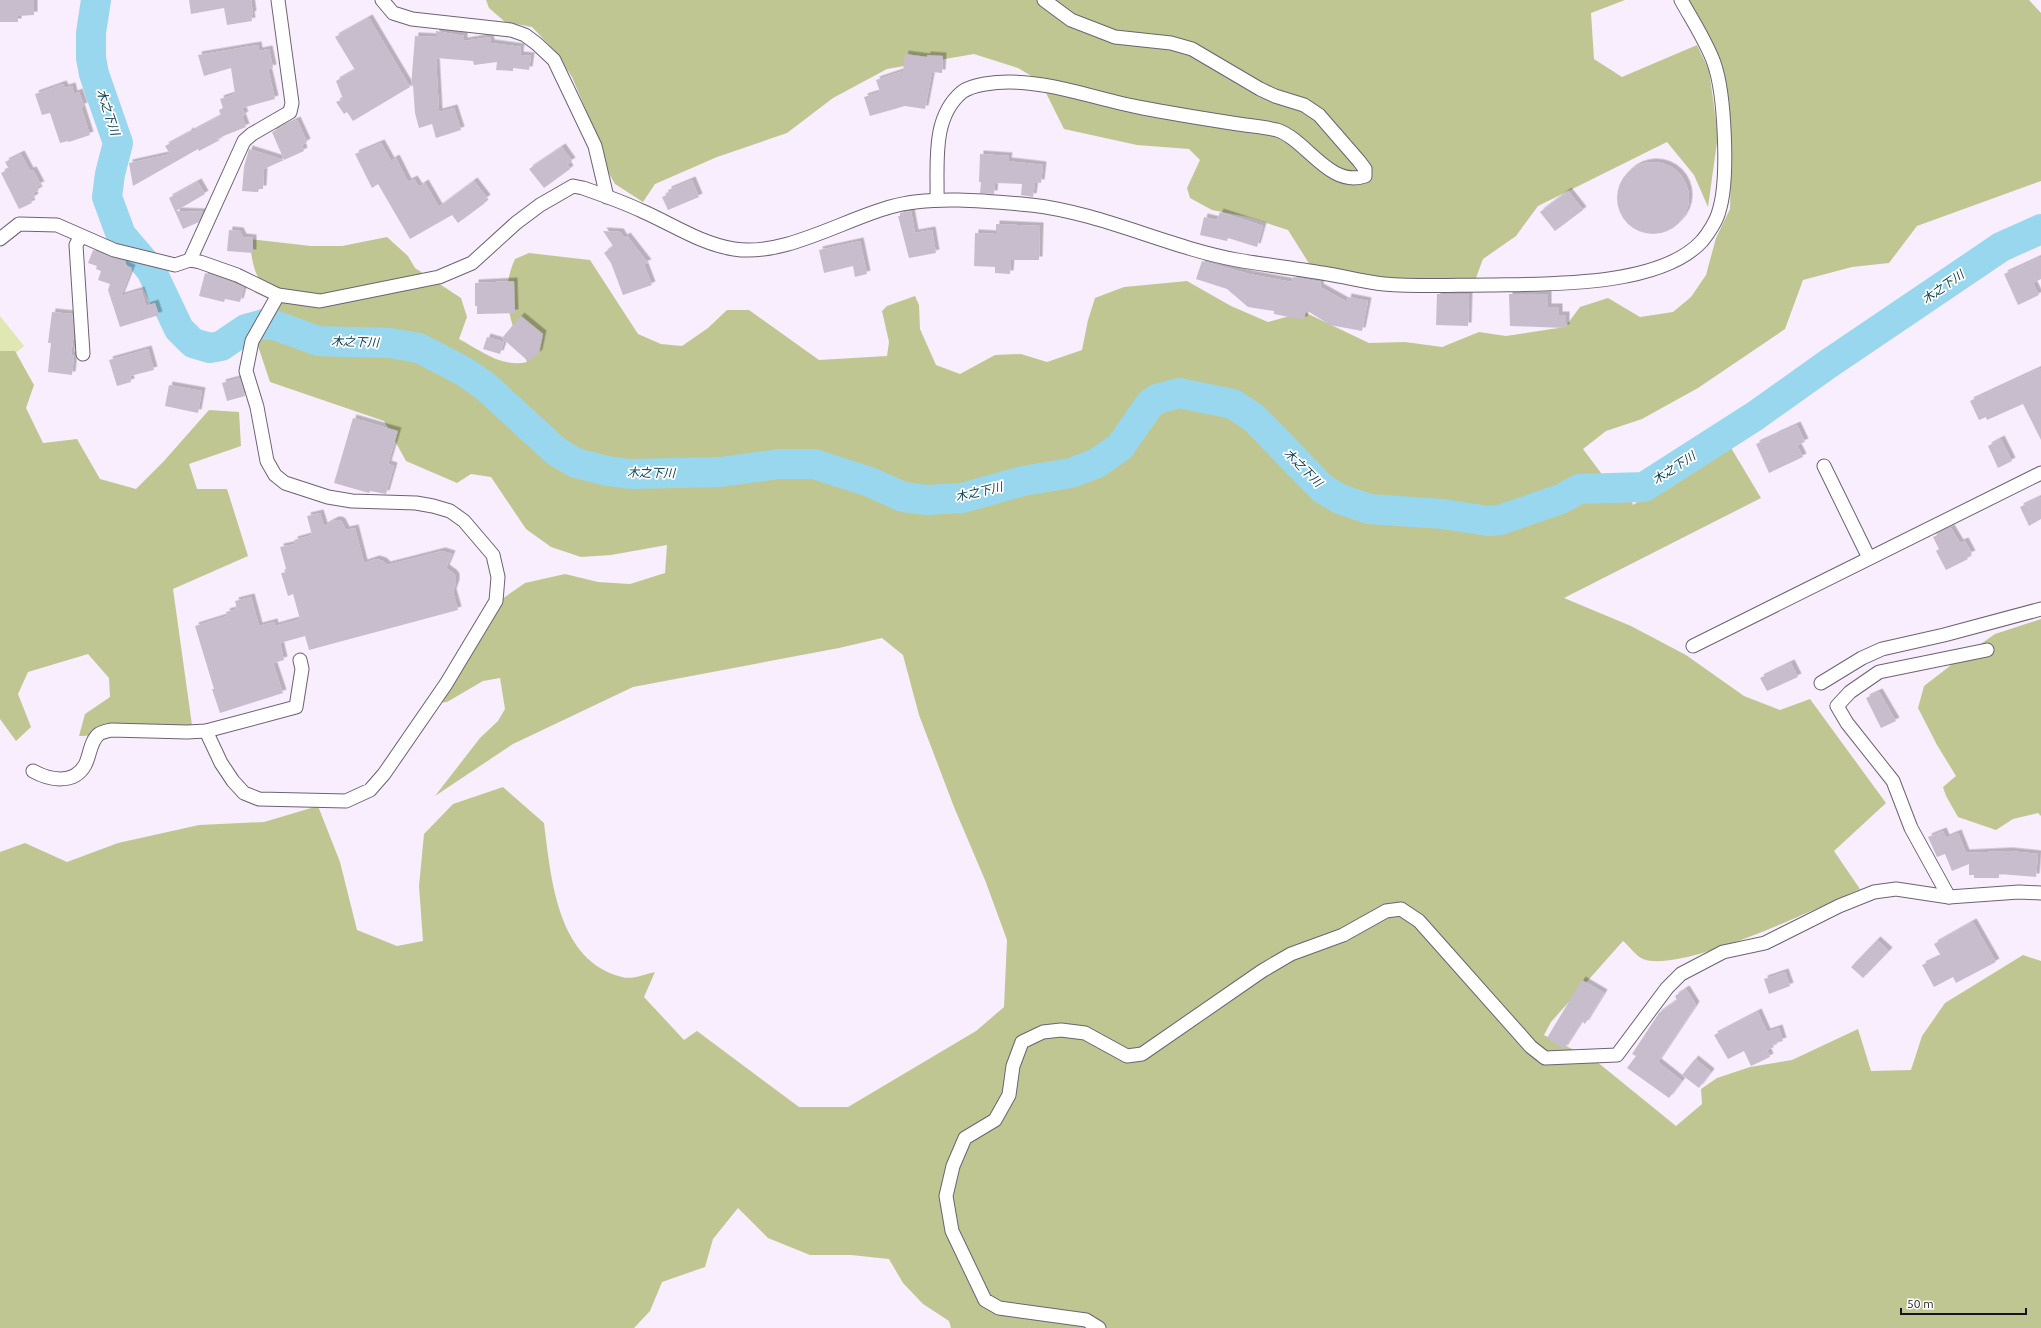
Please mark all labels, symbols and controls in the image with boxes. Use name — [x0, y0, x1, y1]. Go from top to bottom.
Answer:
water label: 木之下川 — [95, 87, 123, 139]
water label: 木之下川 — [1919, 266, 1968, 306]
water label: 木之下川 — [331, 334, 381, 349]
water label: 木之下川 — [1282, 446, 1326, 491]
water label: 木之下川 — [1650, 448, 1699, 486]
water label: 木之下川 — [627, 466, 677, 479]
water label: 木之下川 — [954, 479, 1006, 503]
scale bar — [1901, 1290, 2026, 1316]
text: 50 m — [1907, 1297, 1934, 1310]

